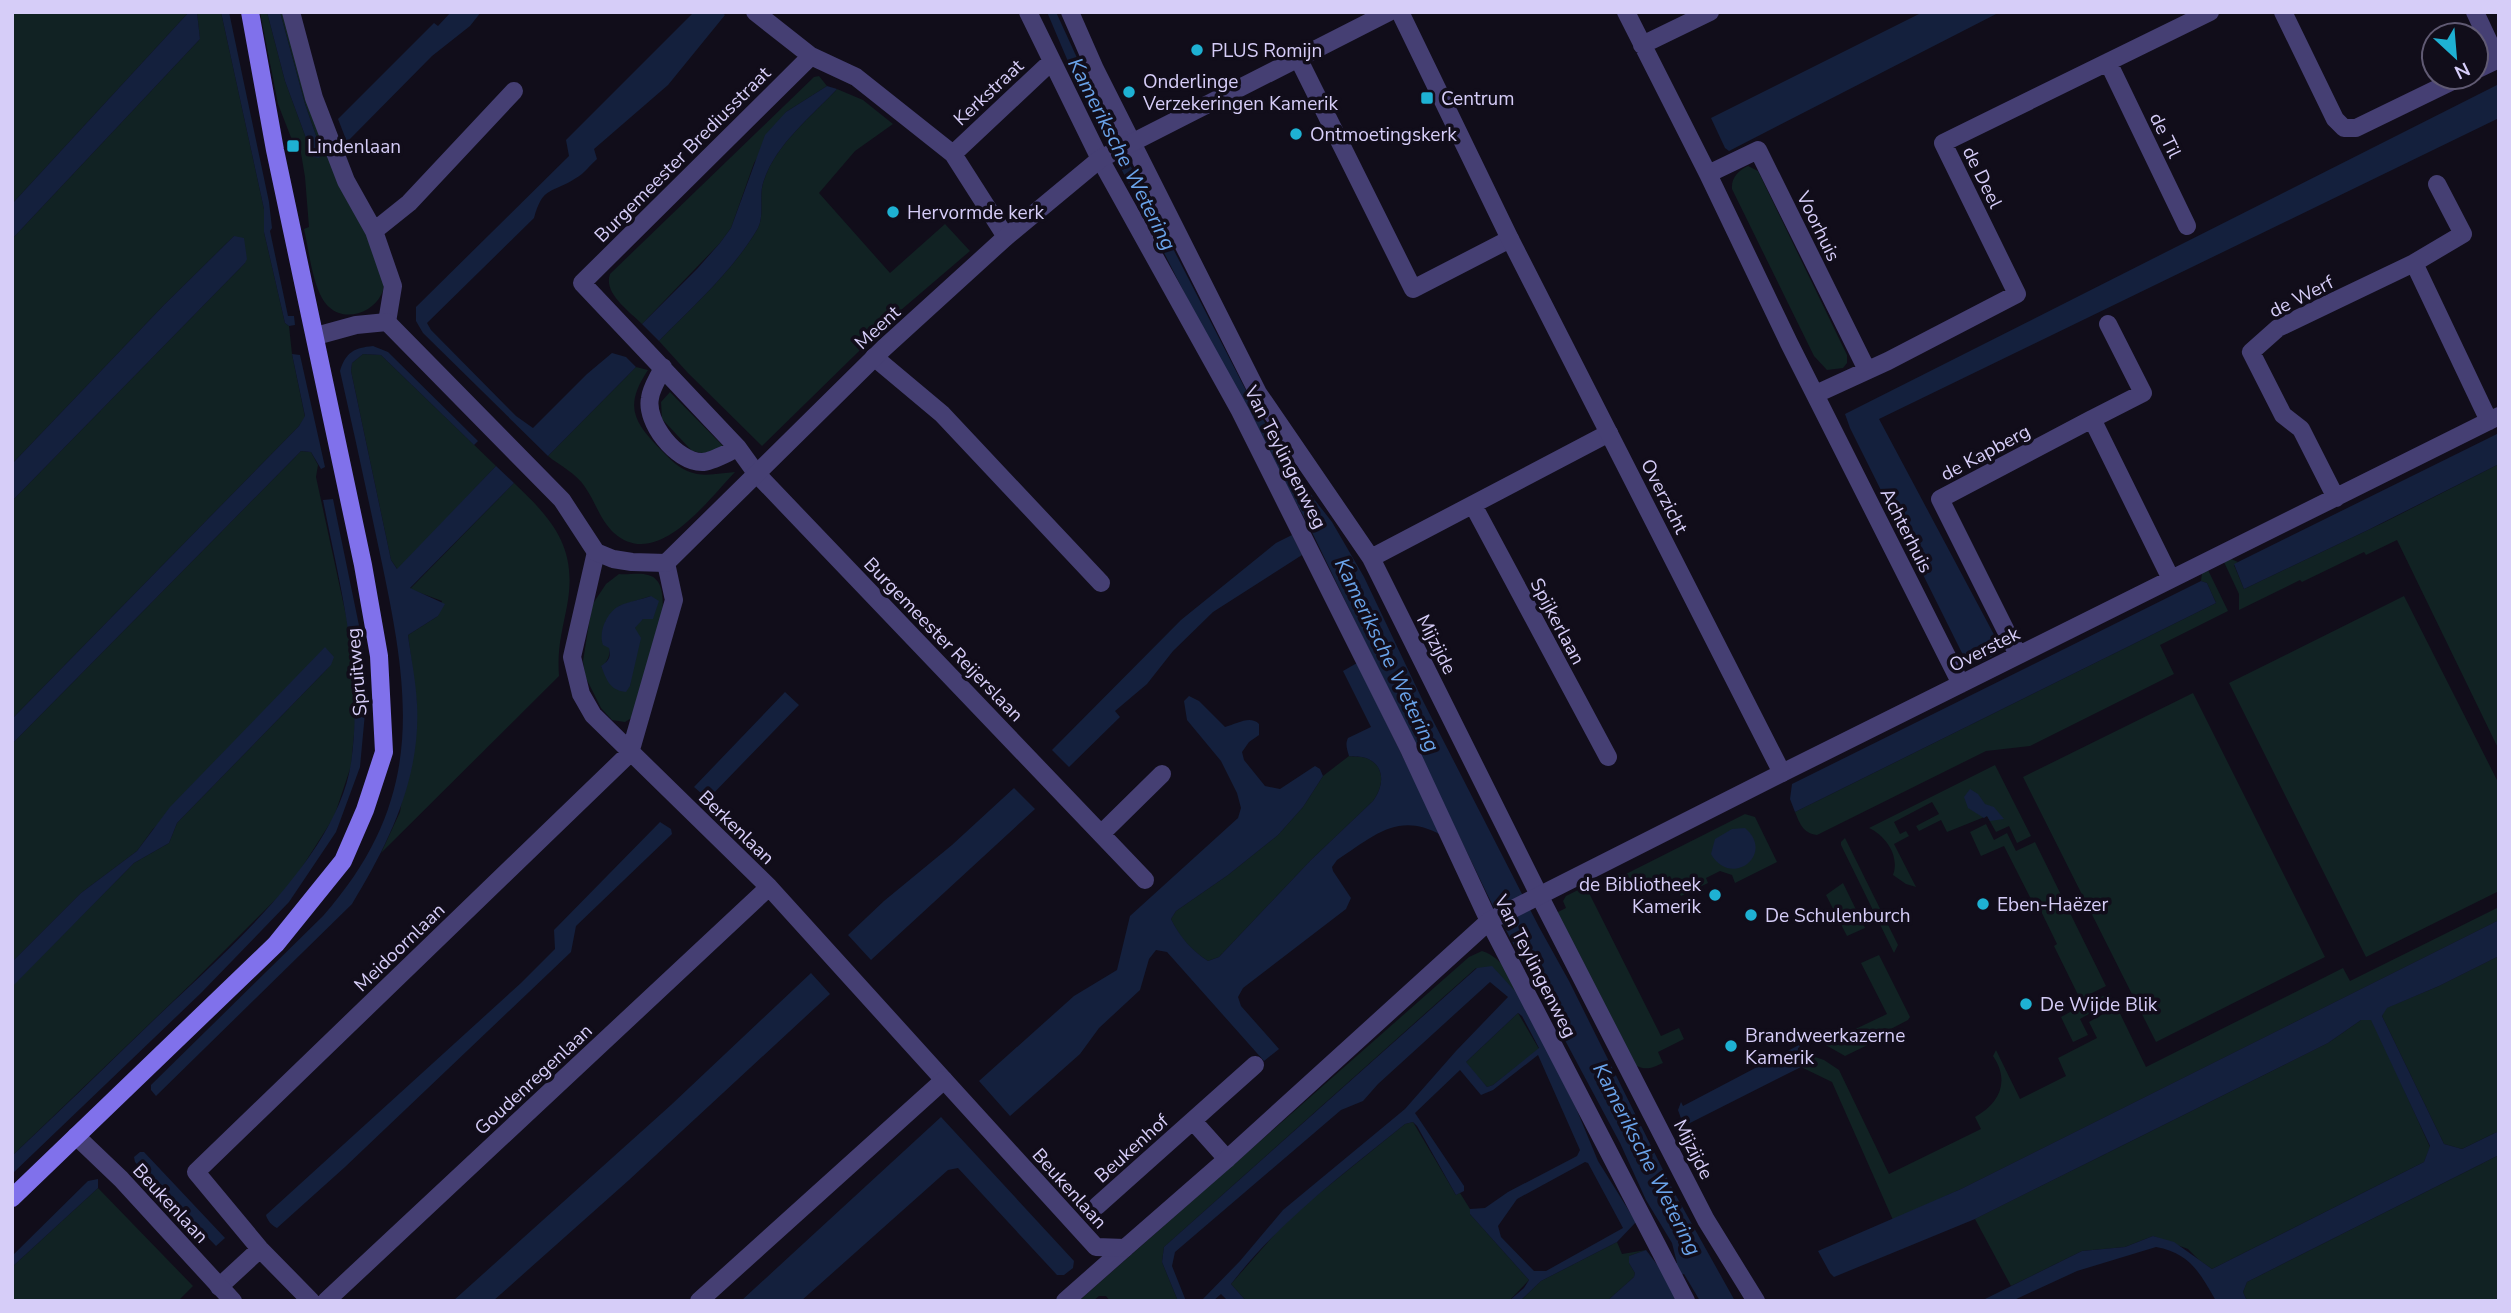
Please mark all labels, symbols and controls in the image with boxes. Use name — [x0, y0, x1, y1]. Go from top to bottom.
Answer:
north arrow — [2420, 21, 2490, 91]
place label: PLUS Romijn — [1211, 38, 1322, 64]
marker: PLUS Romijn — [1189, 42, 1205, 58]
street label: Kerkstraat — [948, 53, 1030, 132]
water label: Kameriksche Wetering — [1061, 53, 1183, 255]
text: N — [2450, 56, 2474, 85]
street label: Burgemeester Brediusstraat — [589, 61, 777, 249]
place label: Onderlinge Verzekeringen Kamerik — [1142, 69, 1338, 117]
marker: Onderlinge Verzekeringen Kamerik — [1121, 84, 1137, 100]
place label: Centrum — [1441, 86, 1514, 112]
marker: Centrum — [1419, 90, 1435, 106]
street label: de Til — [2143, 108, 2187, 163]
place label: Ontmoetingskerk — [1310, 122, 1457, 148]
marker: Ontmoetingskerk — [1288, 126, 1304, 142]
place label: Lindenlaan — [307, 134, 401, 160]
marker: Lindenlaan — [285, 138, 301, 154]
street label: de Deel — [1956, 142, 2008, 213]
street label: Voorhuis — [1790, 186, 1846, 266]
place label: Hervormde kerk — [907, 200, 1044, 226]
marker: Hervormde kerk — [885, 204, 901, 220]
street label: de Werf — [2265, 269, 2339, 324]
street label: Meent — [849, 300, 907, 356]
street label: Van Teylingenweg — [1237, 381, 1332, 533]
street label: de Kapberg — [1936, 418, 2035, 487]
street label: Overzicht — [1634, 455, 1694, 539]
street label: Achterhuis — [1874, 484, 1939, 577]
street label: Burgemeester Reijerslaan — [858, 552, 1029, 728]
water label: Kameriksche Wetering — [1328, 553, 1446, 757]
street label: Spijkerlaan — [1523, 574, 1591, 669]
street label: Mijzijde — [1410, 610, 1462, 679]
street label: Overstek — [1945, 621, 2025, 679]
street label: Spruitweg — [340, 627, 374, 717]
street label: Berkenlaan — [693, 785, 780, 871]
place label: de Bibliotheek Kamerik — [1579, 872, 1701, 920]
marker: de Bibliotheek Kamerik — [1707, 887, 1723, 903]
street label: Van Teylingenweg — [1487, 890, 1582, 1042]
place label: Eben-Haëzer — [1997, 892, 2108, 918]
marker: Eben-Haëzer — [1975, 896, 1991, 912]
street label: Meidoornlaan — [349, 898, 451, 998]
place label: De Schulenburch — [1765, 903, 1910, 929]
marker: De Schulenburch — [1743, 907, 1759, 923]
place label: De Wijde Blik — [2040, 992, 2158, 1018]
marker: De Wijde Blik — [2018, 996, 2034, 1012]
street label: Goudenregenlaan — [469, 1018, 598, 1141]
place label: Brandweerkazerne Kamerik — [1745, 1023, 1905, 1071]
marker: Brandweerkazerne Kamerik — [1723, 1038, 1739, 1054]
water label: Kameriksche Wetering — [1586, 1058, 1708, 1260]
street label: Beukenhof — [1089, 1108, 1175, 1189]
street label: Mijzijde — [1667, 1115, 1719, 1184]
street label: Beukenlaan — [1026, 1143, 1112, 1235]
street label: Beukenlaan — [127, 1158, 214, 1249]

